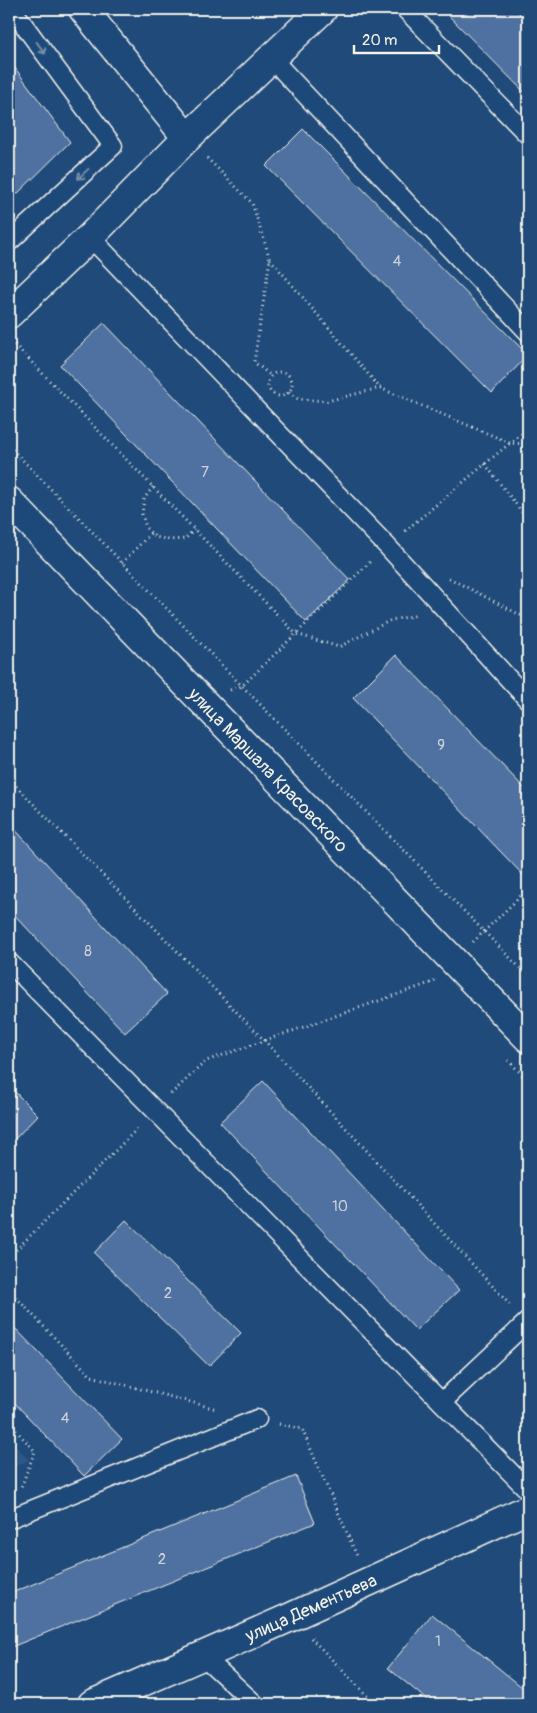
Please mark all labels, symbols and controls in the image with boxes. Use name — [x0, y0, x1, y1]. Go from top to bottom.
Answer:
scale bar — [354, 22, 440, 54]
text: 20 m — [362, 31, 397, 50]
one-way arrow — [35, 41, 46, 54]
one-way arrow — [76, 168, 89, 180]
house number: 4 — [393, 252, 402, 271]
house number: 7 — [201, 463, 209, 482]
street label: улица Маршала Красовского — [182, 682, 353, 858]
house number: 9 — [437, 736, 445, 755]
house number: 8 — [84, 942, 92, 961]
house number: 10 — [332, 1197, 348, 1216]
house number: 2 — [164, 1284, 172, 1303]
house number: 4 — [61, 1409, 70, 1428]
house number: 2 — [158, 1550, 166, 1569]
street label: улица Дементьева — [241, 1569, 381, 1648]
house number: 1 — [435, 1632, 441, 1651]

